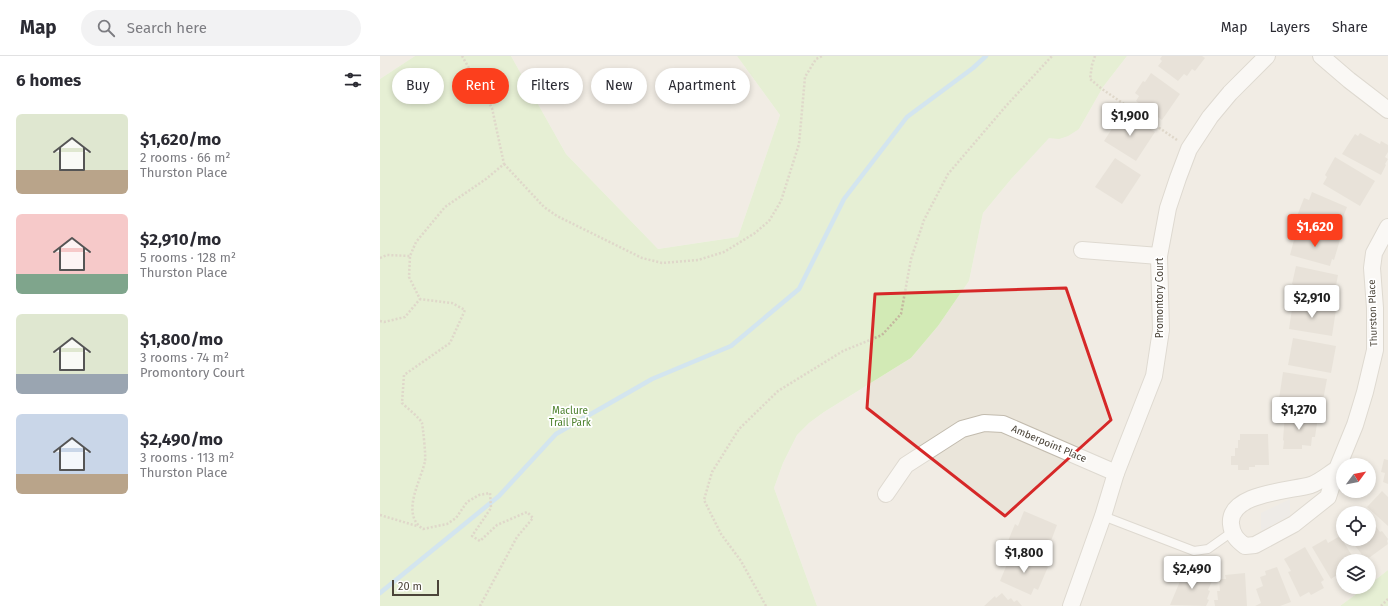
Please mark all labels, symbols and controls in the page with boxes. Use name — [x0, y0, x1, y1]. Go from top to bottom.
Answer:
search box — [81, 10, 361, 46]
text: Map — [20, 16, 57, 39]
icon: search — [95, 17, 117, 39]
text: Search here — [127, 19, 207, 37]
text: Map — [1221, 19, 1247, 36]
text: Layers — [1269, 19, 1310, 36]
text: Share — [1332, 19, 1368, 36]
chip: Buy — [392, 68, 444, 104]
chip: Rent — [452, 68, 509, 104]
chip: Filters — [517, 68, 583, 104]
chip: New — [591, 68, 647, 104]
chip: Apartment — [655, 68, 750, 104]
icon: filters — [342, 69, 364, 91]
text: 6 homes — [16, 70, 81, 91]
pin: $1,900 — [1097, 103, 1163, 137]
text: $1,900 — [1111, 108, 1149, 123]
text: $1,620/mo — [140, 129, 221, 150]
icon: home — [48, 130, 96, 178]
text: 2 rooms · 66 m² — [140, 150, 231, 165]
text: Thurston Place — [140, 165, 227, 180]
pin: $1,620 — [1282, 214, 1348, 248]
text: $1,620 — [1296, 219, 1334, 234]
text: $2,910/mo — [140, 229, 221, 250]
icon: home — [48, 230, 96, 278]
text: 5 rooms · 128 m² — [140, 250, 236, 265]
street label: Promontory Court — [1154, 257, 1166, 338]
text: Thurston Place — [140, 265, 227, 280]
street label: Thurston Place — [1366, 279, 1380, 347]
pin: $2,910 — [1279, 285, 1345, 319]
text: $2,910 — [1293, 290, 1331, 305]
text: $1,800/mo — [140, 329, 223, 350]
icon: home — [48, 330, 96, 378]
text: 3 rooms · 74 m² — [140, 350, 229, 365]
text: Promontory Court — [140, 365, 245, 380]
pin: $1,270 — [1266, 397, 1332, 431]
text: $1,270 — [1281, 402, 1317, 417]
park label: Maclure Trail Park — [549, 405, 592, 429]
street label: Amberpoint Place — [1010, 423, 1088, 465]
text: $2,490/mo — [140, 429, 223, 450]
icon: home — [48, 430, 96, 478]
text: 3 rooms · 113 m² — [140, 450, 234, 465]
north arrow — [1336, 458, 1376, 498]
map controls — [1336, 458, 1376, 594]
text: Thurston Place — [140, 465, 227, 480]
button: locate — [1336, 506, 1376, 546]
pin: $1,800 — [991, 540, 1057, 574]
text: $1,800 — [1005, 545, 1043, 560]
button: layers — [1336, 554, 1376, 594]
pin: $2,490 — [1159, 556, 1225, 590]
text: $2,490 — [1173, 561, 1211, 576]
scale bar — [392, 578, 439, 597]
text: 20 m — [398, 580, 422, 593]

